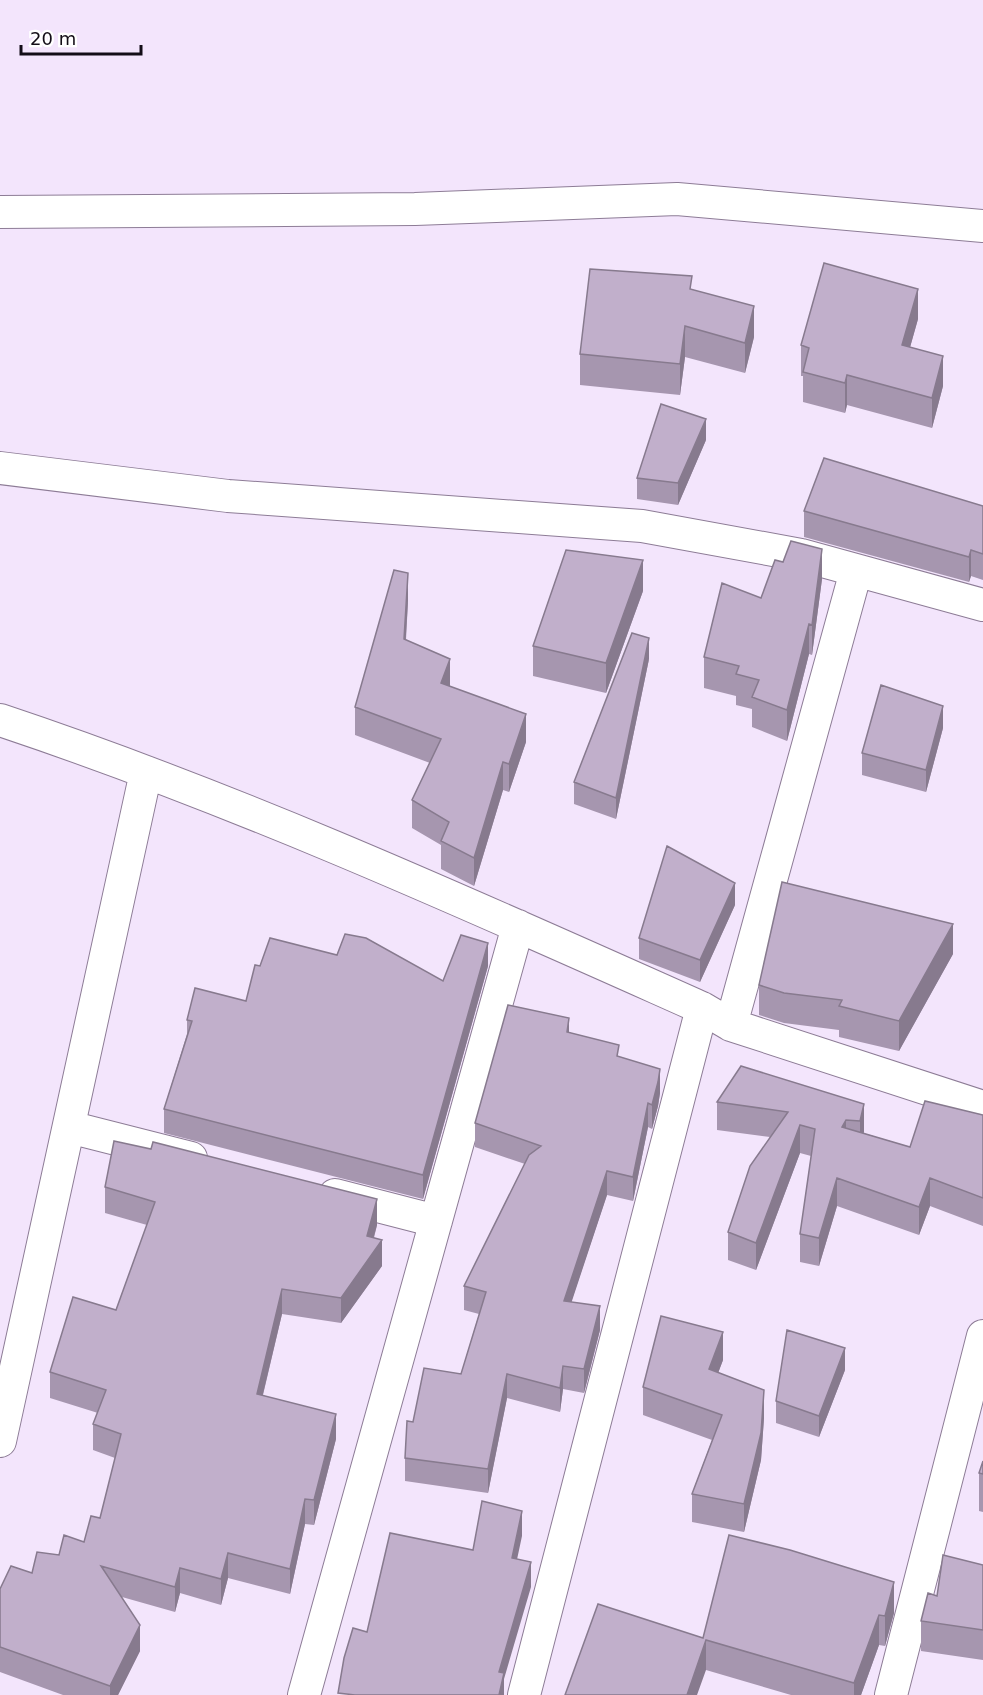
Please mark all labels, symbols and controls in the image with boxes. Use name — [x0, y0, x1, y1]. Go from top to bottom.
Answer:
scale bar — [21, 18, 141, 56]
text: 20 m — [30, 28, 76, 49]

